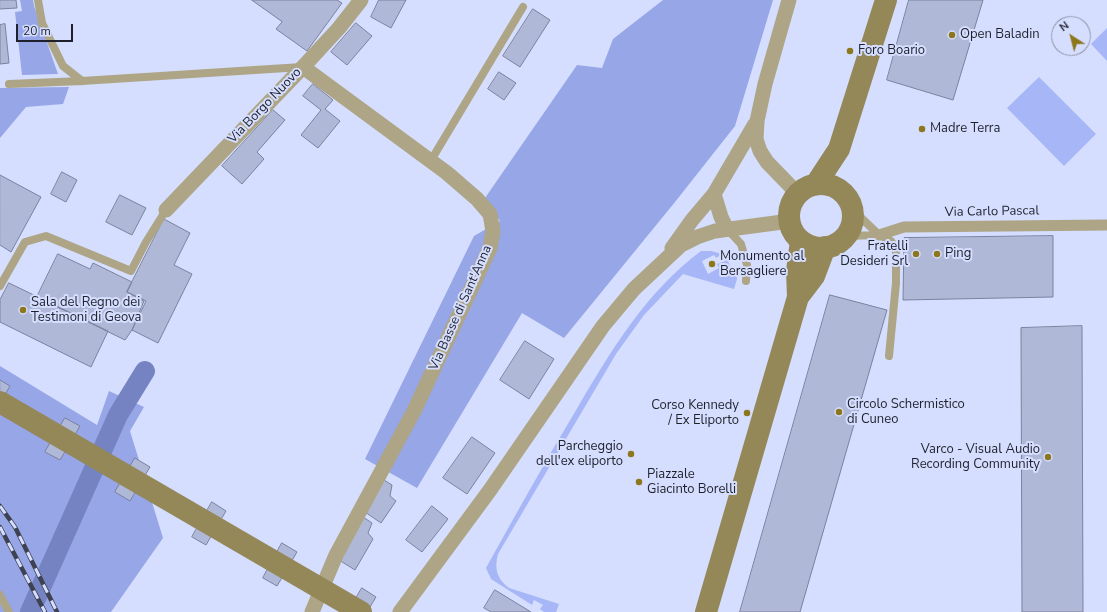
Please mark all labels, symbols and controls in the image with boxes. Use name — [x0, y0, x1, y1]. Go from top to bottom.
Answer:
scale bar — [18, 16, 75, 42]
north arrow — [1051, 16, 1091, 56]
text: N — [1056, 18, 1072, 35]
text: 20 m — [23, 23, 51, 39]
place label: Open Baladin — [960, 27, 1040, 43]
marker: Open Baladin — [947, 30, 957, 40]
place label: Foro Boario — [858, 43, 925, 59]
marker: Foro Boario — [845, 46, 855, 56]
street label: Via Borgo Nuovo — [225, 65, 305, 147]
place label: Madre Terra — [930, 121, 1000, 137]
marker: Madre Terra — [917, 124, 927, 134]
street label: Via Carlo Pascal — [945, 203, 1039, 221]
place label: Fratelli Desideri Srl — [840, 239, 908, 270]
street label: Via Basse di Sant'Anna — [426, 243, 496, 373]
place label: Ping — [945, 246, 971, 262]
place label: Monumento al Bersagliere — [720, 249, 804, 280]
marker: Fratelli Desideri Srl — [911, 249, 921, 259]
marker: Ping — [932, 249, 942, 259]
marker: Monumento al Bersagliere — [707, 259, 717, 269]
place label: Sala del Regno dei Testimoni di Geova — [31, 295, 141, 326]
marker: Sala del Regno dei Testimoni di Geova — [18, 305, 28, 315]
place label: Circolo Schermistico di Cuneo — [847, 397, 965, 428]
place label: Corso Kennedy / Ex Eliporto — [651, 398, 739, 429]
marker: Circolo Schermistico di Cuneo — [834, 407, 844, 417]
marker: Corso Kennedy / Ex Eliporto — [742, 408, 752, 418]
place label: Parcheggio dell'ex eliporto — [536, 439, 623, 470]
place label: Varco - Visual Audio Recording Community — [911, 442, 1040, 473]
marker: Parcheggio dell'ex eliporto — [626, 449, 636, 459]
marker: Varco - Visual Audio Recording Community — [1043, 452, 1053, 462]
place label: Piazzale Giacinto Borelli — [647, 467, 736, 498]
marker: Piazzale Giacinto Borelli — [634, 477, 644, 487]

